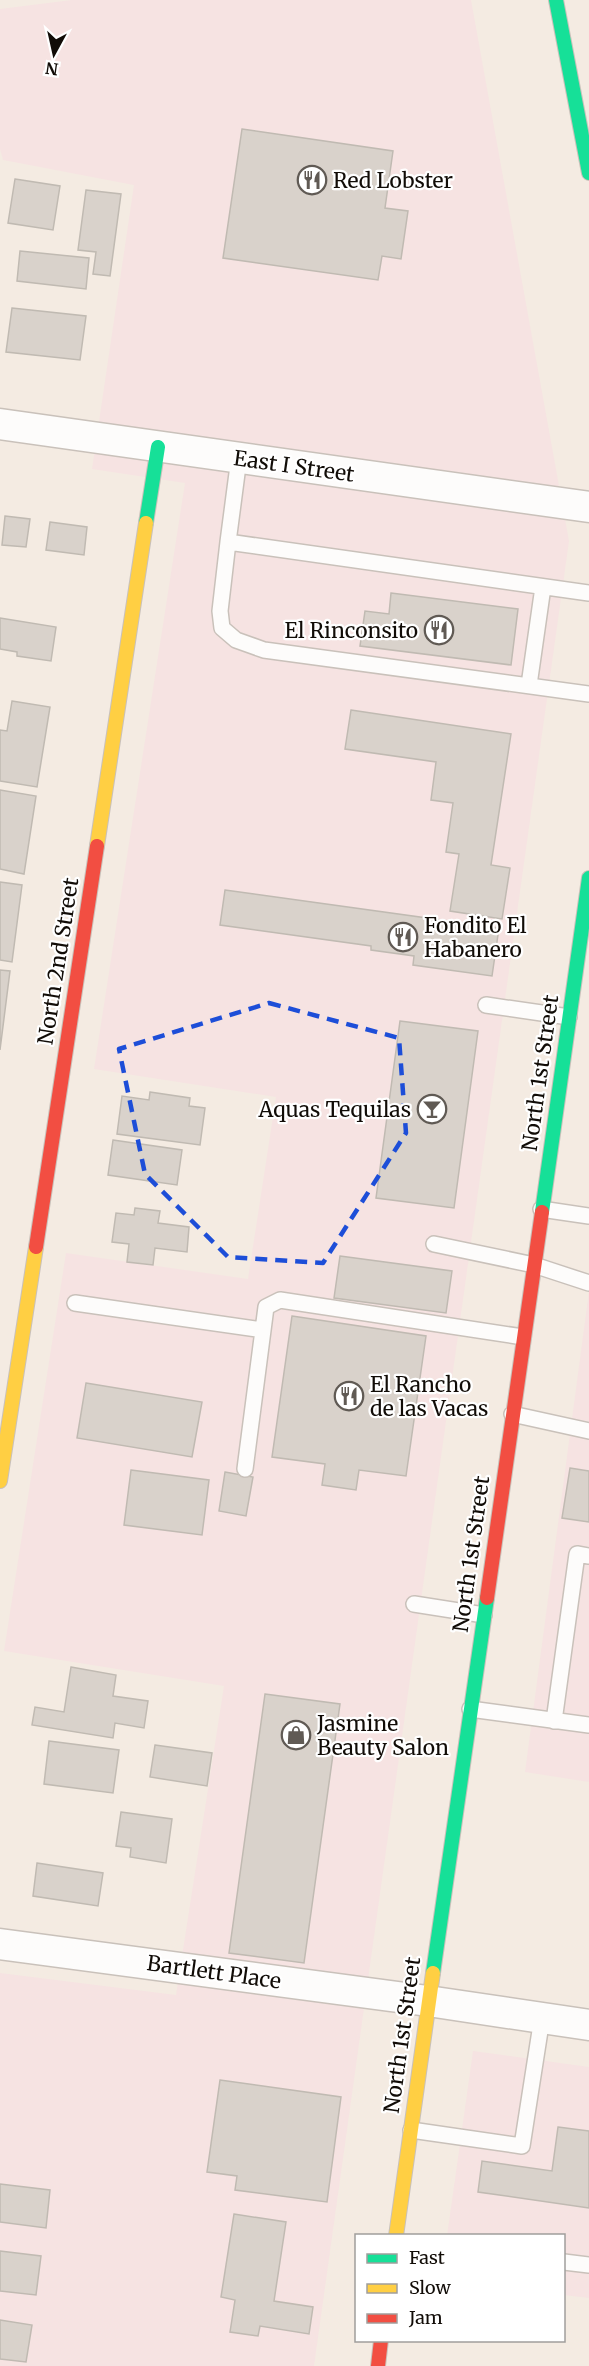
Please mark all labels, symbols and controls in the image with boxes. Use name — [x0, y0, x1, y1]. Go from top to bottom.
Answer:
north arrow — [24, 24, 84, 84]
text: N — [44, 58, 60, 80]
restaurant icon: Red Lobster — [296, 164, 328, 196]
place label: Red Lobster — [333, 167, 453, 194]
street label: East I Street — [232, 444, 356, 488]
restaurant icon: El Rinconsito — [423, 614, 455, 646]
place label: El Rinconsito — [284, 617, 418, 644]
street label: North 2nd Street — [31, 876, 85, 1046]
place label: Fondito El Habanero — [424, 912, 527, 963]
restaurant icon: Fondito El Habanero — [387, 921, 419, 953]
street label: North 1st Street — [516, 993, 564, 1153]
bar icon: Aquas Tequilas — [416, 1093, 448, 1125]
place label: Aquas Tequilas — [258, 1096, 411, 1123]
place label: El Rancho de las Vacas — [370, 1371, 488, 1422]
restaurant icon: El Rancho de las Vacas — [333, 1380, 365, 1412]
street label: North 1st Street — [447, 1474, 495, 1634]
place label: Jasmine Beauty Salon — [316, 1710, 449, 1761]
shop icon: Jasmine Beauty Salon — [280, 1719, 312, 1751]
street label: Bartlett Place — [145, 1949, 283, 1995]
street label: North 1st Street — [378, 1955, 426, 2115]
legend — [355, 2234, 565, 2342]
text: Fast — [409, 2246, 445, 2269]
text: Slow — [409, 2276, 452, 2299]
text: Jam — [408, 2306, 443, 2329]

